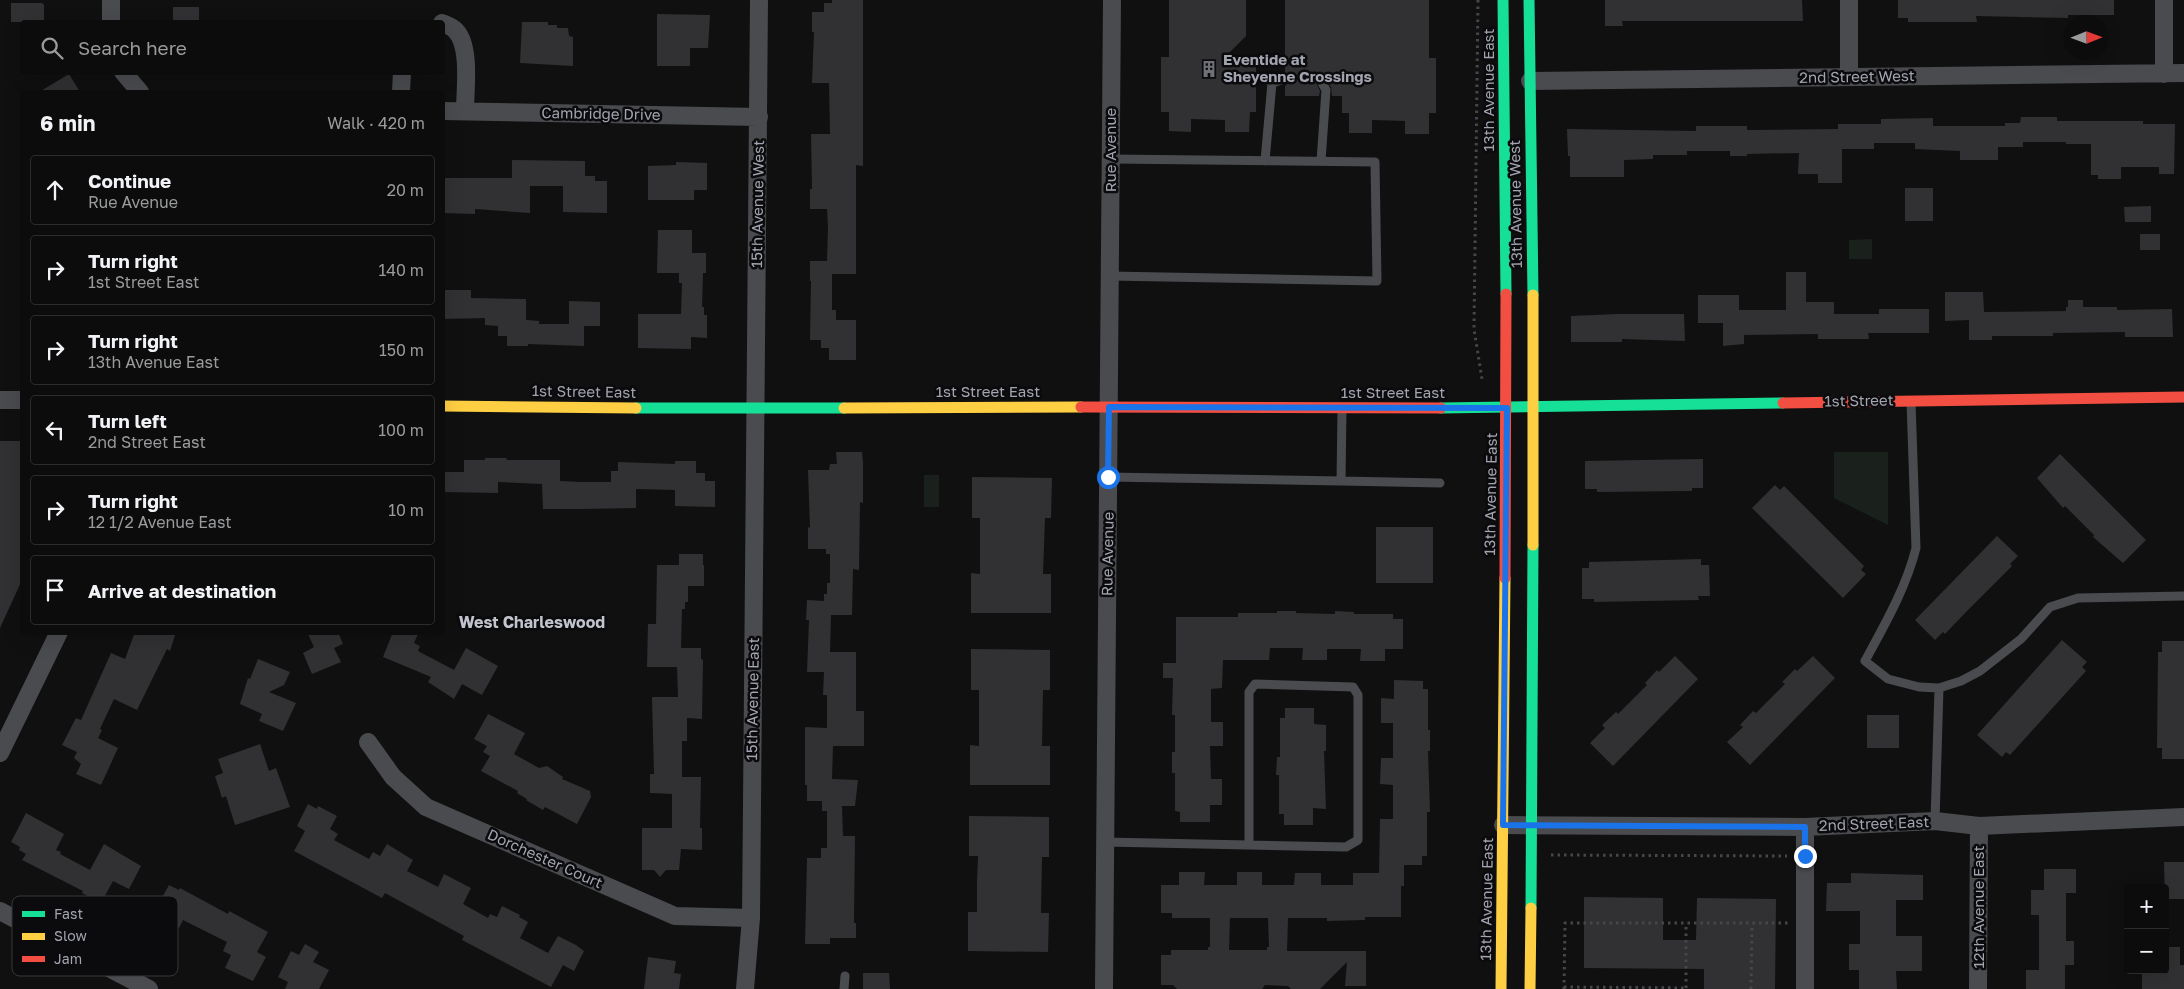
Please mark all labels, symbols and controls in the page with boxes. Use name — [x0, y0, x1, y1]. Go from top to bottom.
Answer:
north arrow — [2064, 15, 2109, 60]
search box — [20, 20, 445, 75]
street label: 13th Avenue East — [1479, 28, 1497, 152]
icon: search — [38, 34, 66, 62]
text: Search here — [78, 36, 187, 59]
place label: Eventide at Sheyenne Crossings — [1223, 50, 1372, 85]
building icon: Eventide at Sheyenne Crossings — [1199, 59, 1219, 79]
street label: 2nd Street West — [1799, 66, 1915, 86]
street label: Cambridge Drive — [541, 103, 661, 123]
street label: Rue Avenue — [1101, 108, 1119, 192]
text: 6 min — [40, 110, 95, 136]
text: Walk · 420 m — [327, 113, 425, 133]
street label: 15th Avenue West — [747, 140, 767, 268]
street label: 13th Avenue West — [1505, 140, 1525, 268]
text: Continue — [88, 169, 171, 192]
icon: ahead — [41, 176, 69, 204]
text: 20 m — [387, 180, 424, 200]
text: Rue Avenue — [88, 192, 178, 212]
text: Turn right — [88, 249, 178, 272]
icon: right — [41, 256, 69, 284]
text: 140 m — [378, 260, 424, 280]
text: 1st Street East — [88, 272, 200, 292]
text: Turn right — [88, 329, 178, 352]
icon: right — [41, 336, 69, 364]
text: 150 m — [379, 340, 424, 360]
text: 13th Avenue East — [88, 352, 219, 372]
street label: 1st Street East — [532, 381, 636, 401]
street label: 1st Street East — [936, 382, 1040, 400]
street label: 1st Street East — [1341, 383, 1445, 401]
street label: 1st Street — [1824, 390, 1894, 410]
text: Turn left — [88, 409, 167, 432]
icon: left — [41, 416, 69, 444]
text: 100 m — [378, 420, 424, 440]
text: 2nd Street East — [88, 432, 206, 452]
street label: 13th Avenue East — [1480, 432, 1500, 556]
route start — [1097, 466, 1120, 489]
text: Turn right — [88, 489, 178, 512]
icon: right — [41, 496, 69, 524]
text: 10 m — [388, 500, 424, 520]
street label: Rue Avenue — [1097, 511, 1117, 596]
text: 12 1/2 Avenue East — [88, 512, 232, 532]
icon: arrive — [41, 576, 69, 604]
text: Arrive at destination — [88, 579, 276, 602]
district label: West Charleswood — [459, 612, 605, 632]
street label: 15th Avenue East — [742, 637, 762, 761]
street label: 2nd Street East — [1818, 812, 1929, 834]
street label: Dorchester Court — [485, 825, 606, 892]
street label: 13th Avenue East — [1476, 837, 1496, 961]
route end — [1794, 845, 1817, 868]
street label: 12th Avenue East — [1969, 845, 1987, 969]
map controls — [2124, 884, 2169, 974]
button: + — [2124, 884, 2169, 929]
legend — [12, 896, 178, 976]
text: Fast — [54, 905, 83, 922]
text: Slow — [54, 927, 87, 944]
button: − — [2124, 929, 2169, 974]
text: Jam — [54, 950, 82, 967]

